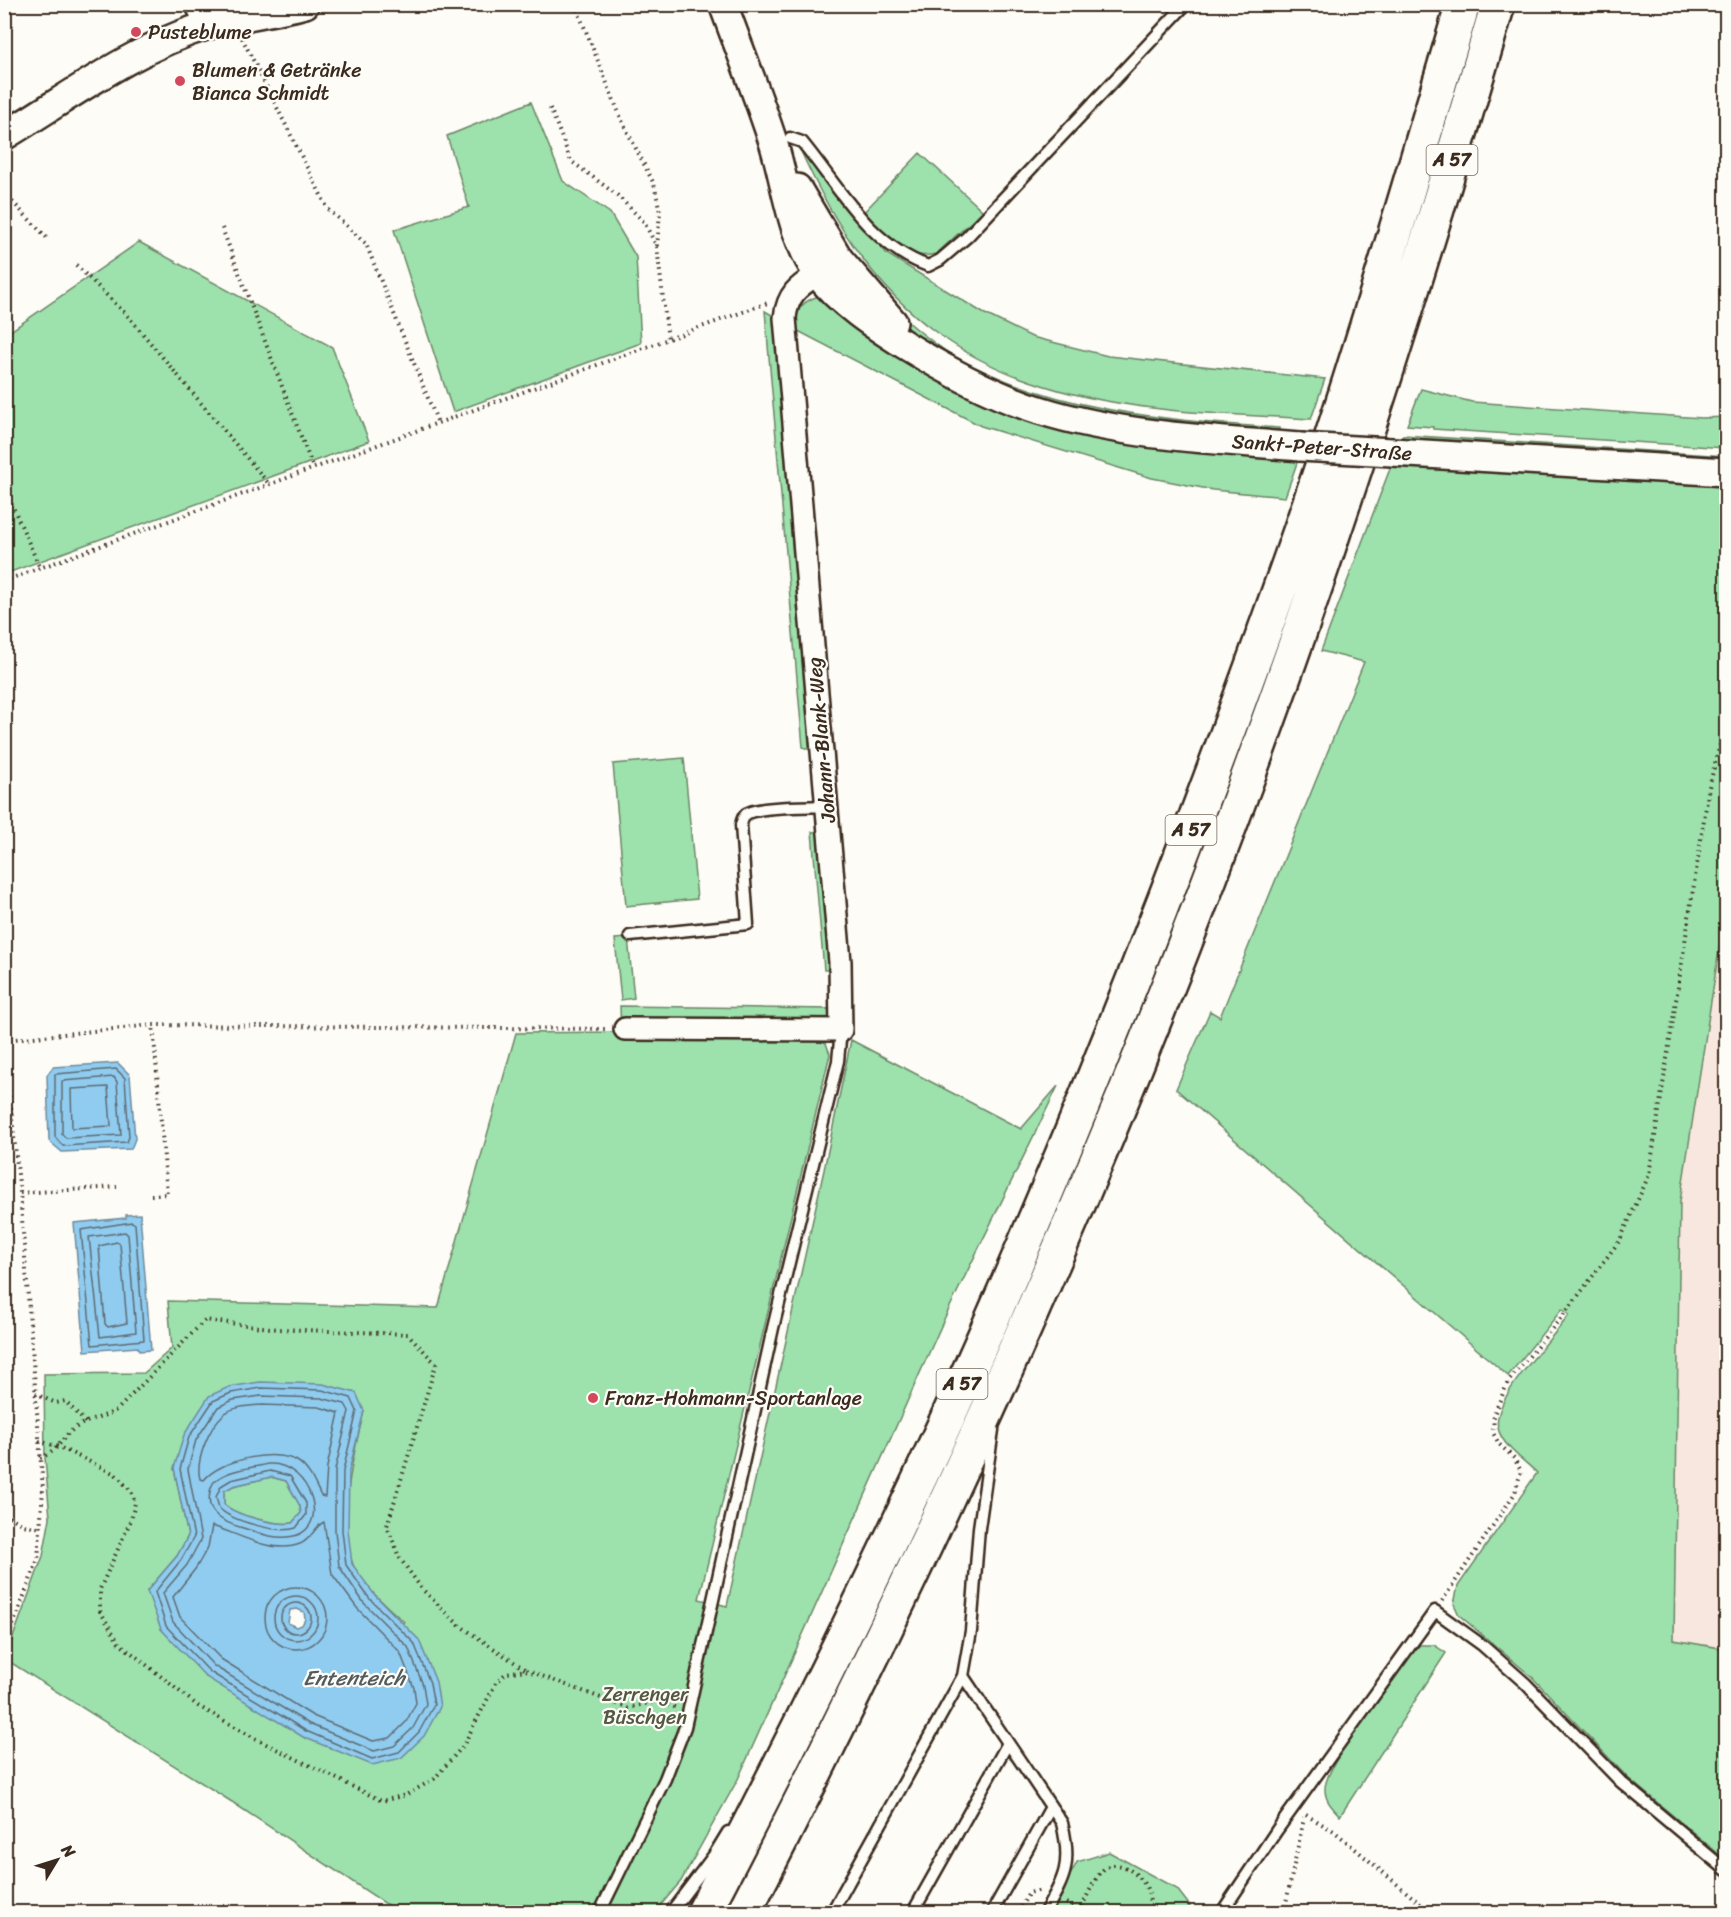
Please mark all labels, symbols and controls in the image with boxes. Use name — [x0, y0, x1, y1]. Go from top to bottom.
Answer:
place label: Pusteblume — [148, 15, 252, 50]
marker: Pusteblume — [129, 25, 143, 39]
place label: Blumen & Getränke Bianca Schmidt — [192, 53, 361, 111]
marker: Blumen & Getränke Bianca Schmidt — [173, 74, 187, 88]
road number: A 57 — [1426, 145, 1478, 175]
street label: Sankt-Peter-Straße — [1231, 424, 1413, 471]
street label: Johann-Blank-Weg — [797, 656, 846, 825]
road number: A 57 — [1166, 815, 1216, 845]
road number: A 57 — [936, 1369, 988, 1399]
place label: Franz-Hohmann-Sportanlage — [605, 1381, 862, 1416]
marker: Franz-Hohmann-Sportanlage — [586, 1391, 600, 1405]
water label: Ententeich — [303, 1659, 407, 1697]
park label: Zerrenger Büschgen — [602, 1677, 690, 1735]
north arrow — [27, 1830, 87, 1890]
text: N — [53, 1837, 84, 1865]

